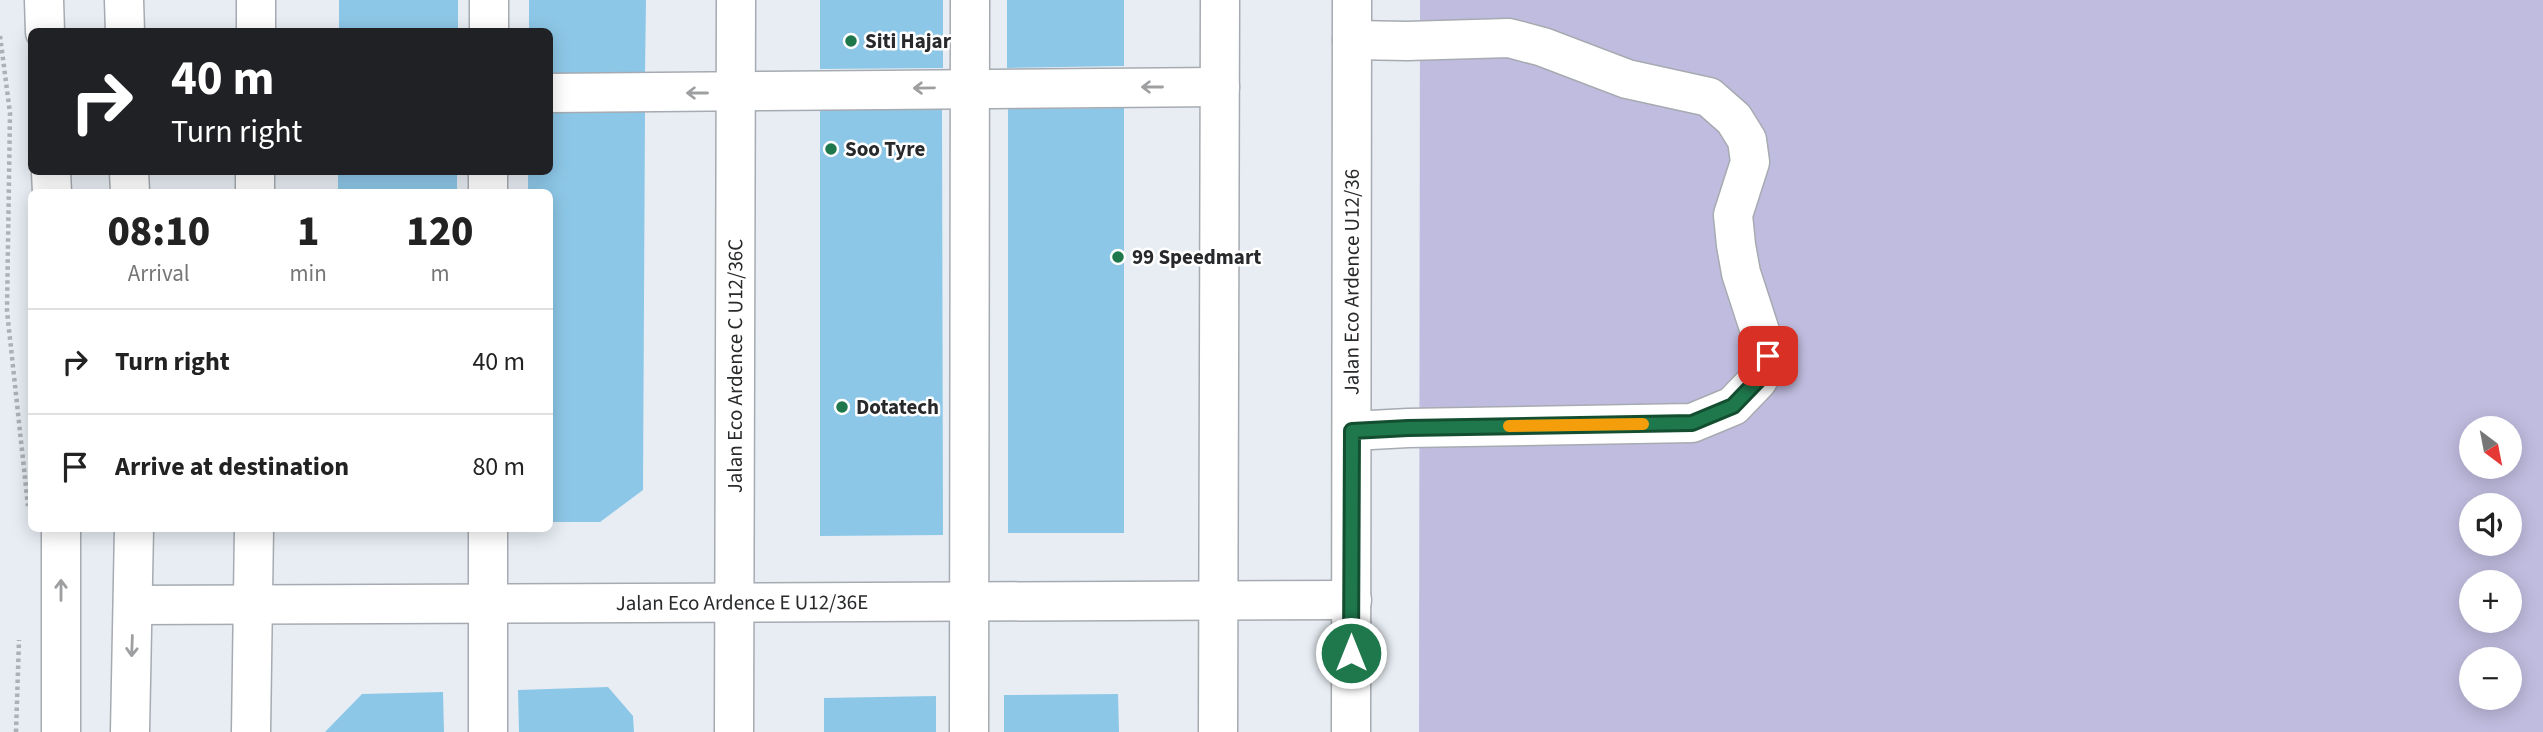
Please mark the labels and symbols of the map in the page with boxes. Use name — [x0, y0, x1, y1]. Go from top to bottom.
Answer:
place label: Siti Hajar — [865, 26, 952, 56]
marker: Siti Hajar — [843, 33, 859, 49]
one-way arrow — [1141, 80, 1164, 94]
one-way arrow — [913, 82, 936, 95]
one-way arrow — [686, 86, 709, 100]
place label: Soo Tyre — [845, 134, 925, 164]
marker: Soo Tyre — [823, 141, 839, 157]
street label: Jalan Eco Ardence U12/36 — [1336, 169, 1367, 395]
street label: Jalan Eco Ardence C U12/36C — [720, 239, 750, 493]
place label: 99 Speedmart — [1132, 242, 1261, 272]
marker: 99 Speedmart — [1110, 249, 1126, 265]
pin — [1738, 326, 1798, 386]
place label: Dotatech — [856, 392, 939, 422]
marker: Dotatech — [834, 399, 850, 415]
north arrow — [2459, 416, 2522, 480]
one-way arrow — [54, 579, 68, 602]
street label: Jalan Eco Ardence E U12/36E — [616, 587, 868, 618]
position arrow — [1314, 616, 1388, 690]
one-way arrow — [125, 634, 139, 657]

